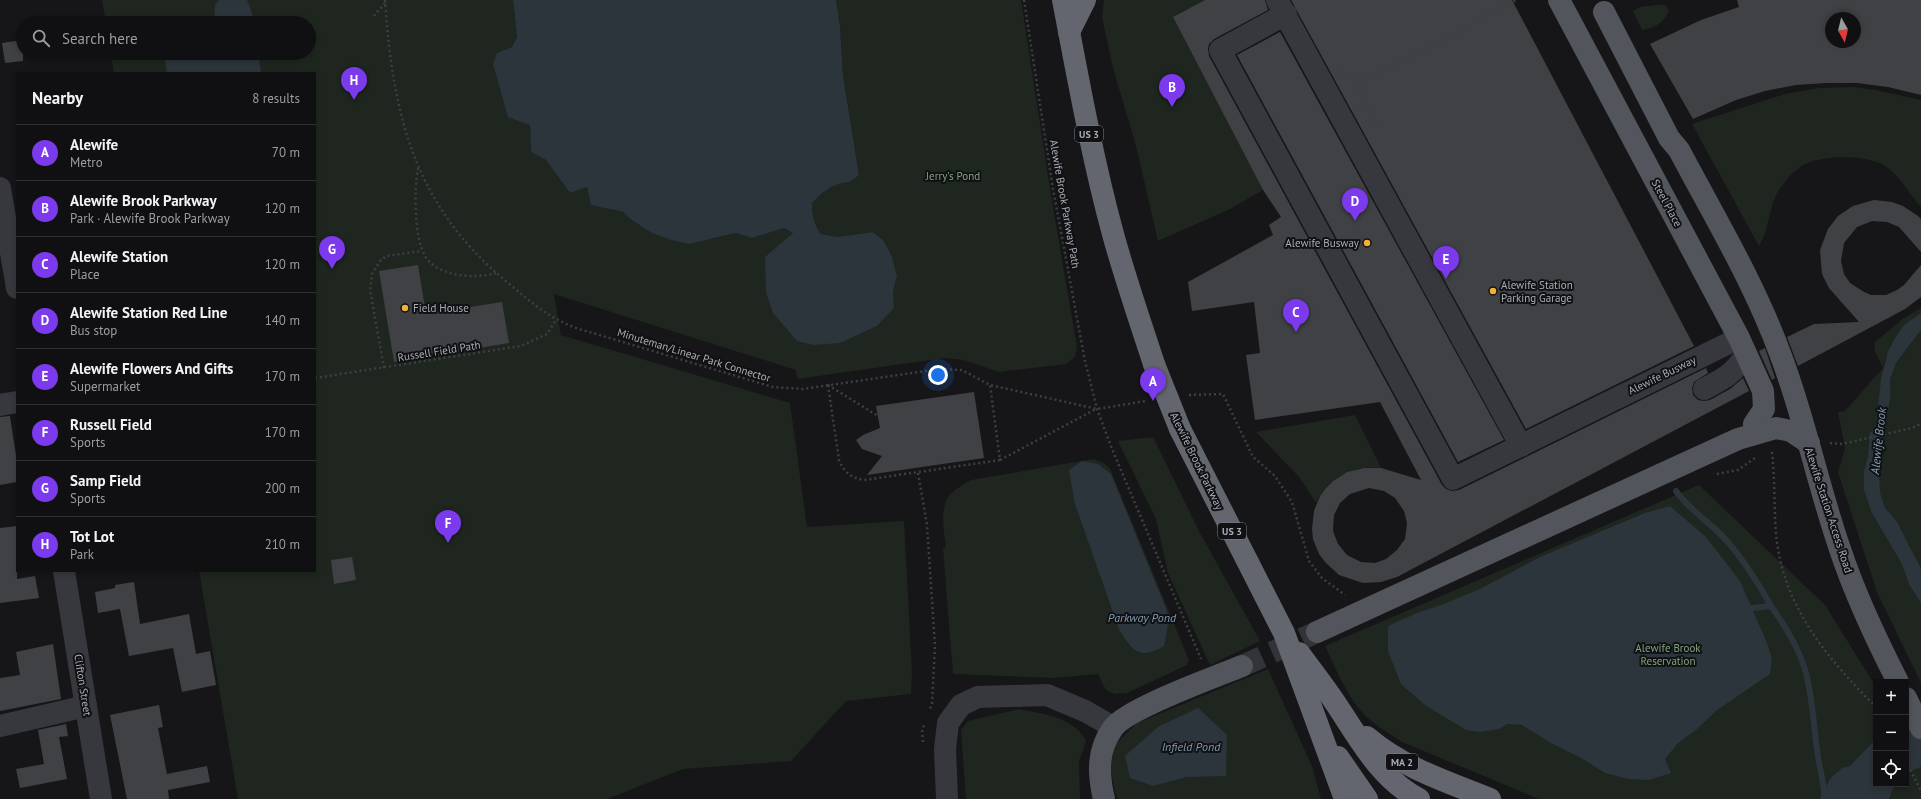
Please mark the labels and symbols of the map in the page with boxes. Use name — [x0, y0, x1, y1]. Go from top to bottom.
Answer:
north arrow — [1825, 12, 1861, 48]
pin: H — [341, 67, 367, 100]
pin: B — [1159, 74, 1185, 107]
road number: US 3 — [1075, 126, 1103, 142]
street label: Alewife Brook Parkway Path — [1047, 139, 1083, 269]
park label: Jerry's Pond — [925, 169, 980, 183]
street label: Steel Place — [1649, 177, 1686, 230]
pin: D — [1342, 188, 1368, 221]
pin: G — [319, 236, 345, 269]
place label: Alewife Busway — [1285, 236, 1360, 250]
marker: Alewife Busway — [1362, 238, 1372, 248]
pin: E — [1433, 246, 1459, 279]
place label: Alewife Station Parking Garage — [1501, 278, 1573, 305]
marker: Alewife Station Parking Garage — [1488, 286, 1498, 296]
pin: C — [1283, 299, 1309, 332]
place label: Field House — [413, 301, 469, 315]
marker: Field House — [400, 303, 410, 313]
street label: Minuteman/Linear Park Connector — [616, 325, 773, 385]
street label: Russell Field Path — [396, 338, 482, 364]
street label: Alewife Busway — [1626, 352, 1699, 397]
your location — [928, 365, 948, 385]
pin: A — [1140, 368, 1166, 401]
water label: Alewife Brook — [1867, 406, 1889, 476]
street label: Alewife Brook Parkway — [1167, 410, 1227, 513]
street label: Alewife Station Access Road — [1802, 446, 1856, 575]
pin: F — [435, 510, 461, 543]
road number: US 3 — [1218, 523, 1246, 539]
water label: Parkway Pond — [1108, 610, 1177, 625]
park label: Alewife Brook Reservation — [1635, 641, 1701, 668]
street label: Clifton Street — [71, 653, 95, 717]
water label: Infield Pond — [1162, 739, 1221, 754]
road number: MA 2 — [1386, 754, 1418, 770]

